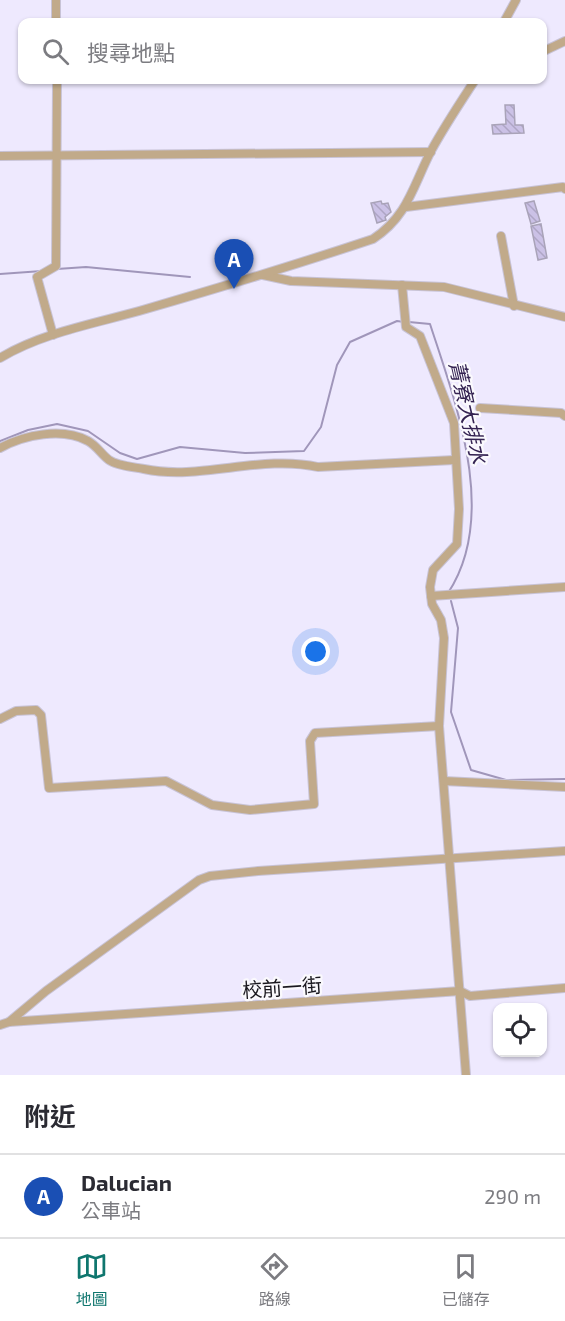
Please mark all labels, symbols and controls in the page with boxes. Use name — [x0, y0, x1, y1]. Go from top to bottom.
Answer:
search box — [18, 18, 547, 84]
icon: search — [39, 35, 72, 68]
text: 搜尋地點 — [87, 39, 175, 65]
pin: A — [214, 240, 254, 289]
water label: 菁寮大排水 — [445, 358, 493, 467]
your location — [301, 637, 330, 666]
street label: 校前一街 — [241, 972, 323, 1002]
map controls — [493, 1003, 547, 1057]
button: locate — [493, 1003, 547, 1057]
text: 附近 — [24, 1100, 76, 1131]
text: Dalucian — [81, 1169, 172, 1195]
text: A — [37, 1184, 50, 1208]
text: 290 m — [484, 1184, 541, 1208]
text: 公車站 — [81, 1198, 141, 1222]
tab: 地圖 — [75, 1250, 108, 1310]
tab: 路線 — [258, 1250, 291, 1310]
tab: 已儲存 — [442, 1250, 490, 1310]

